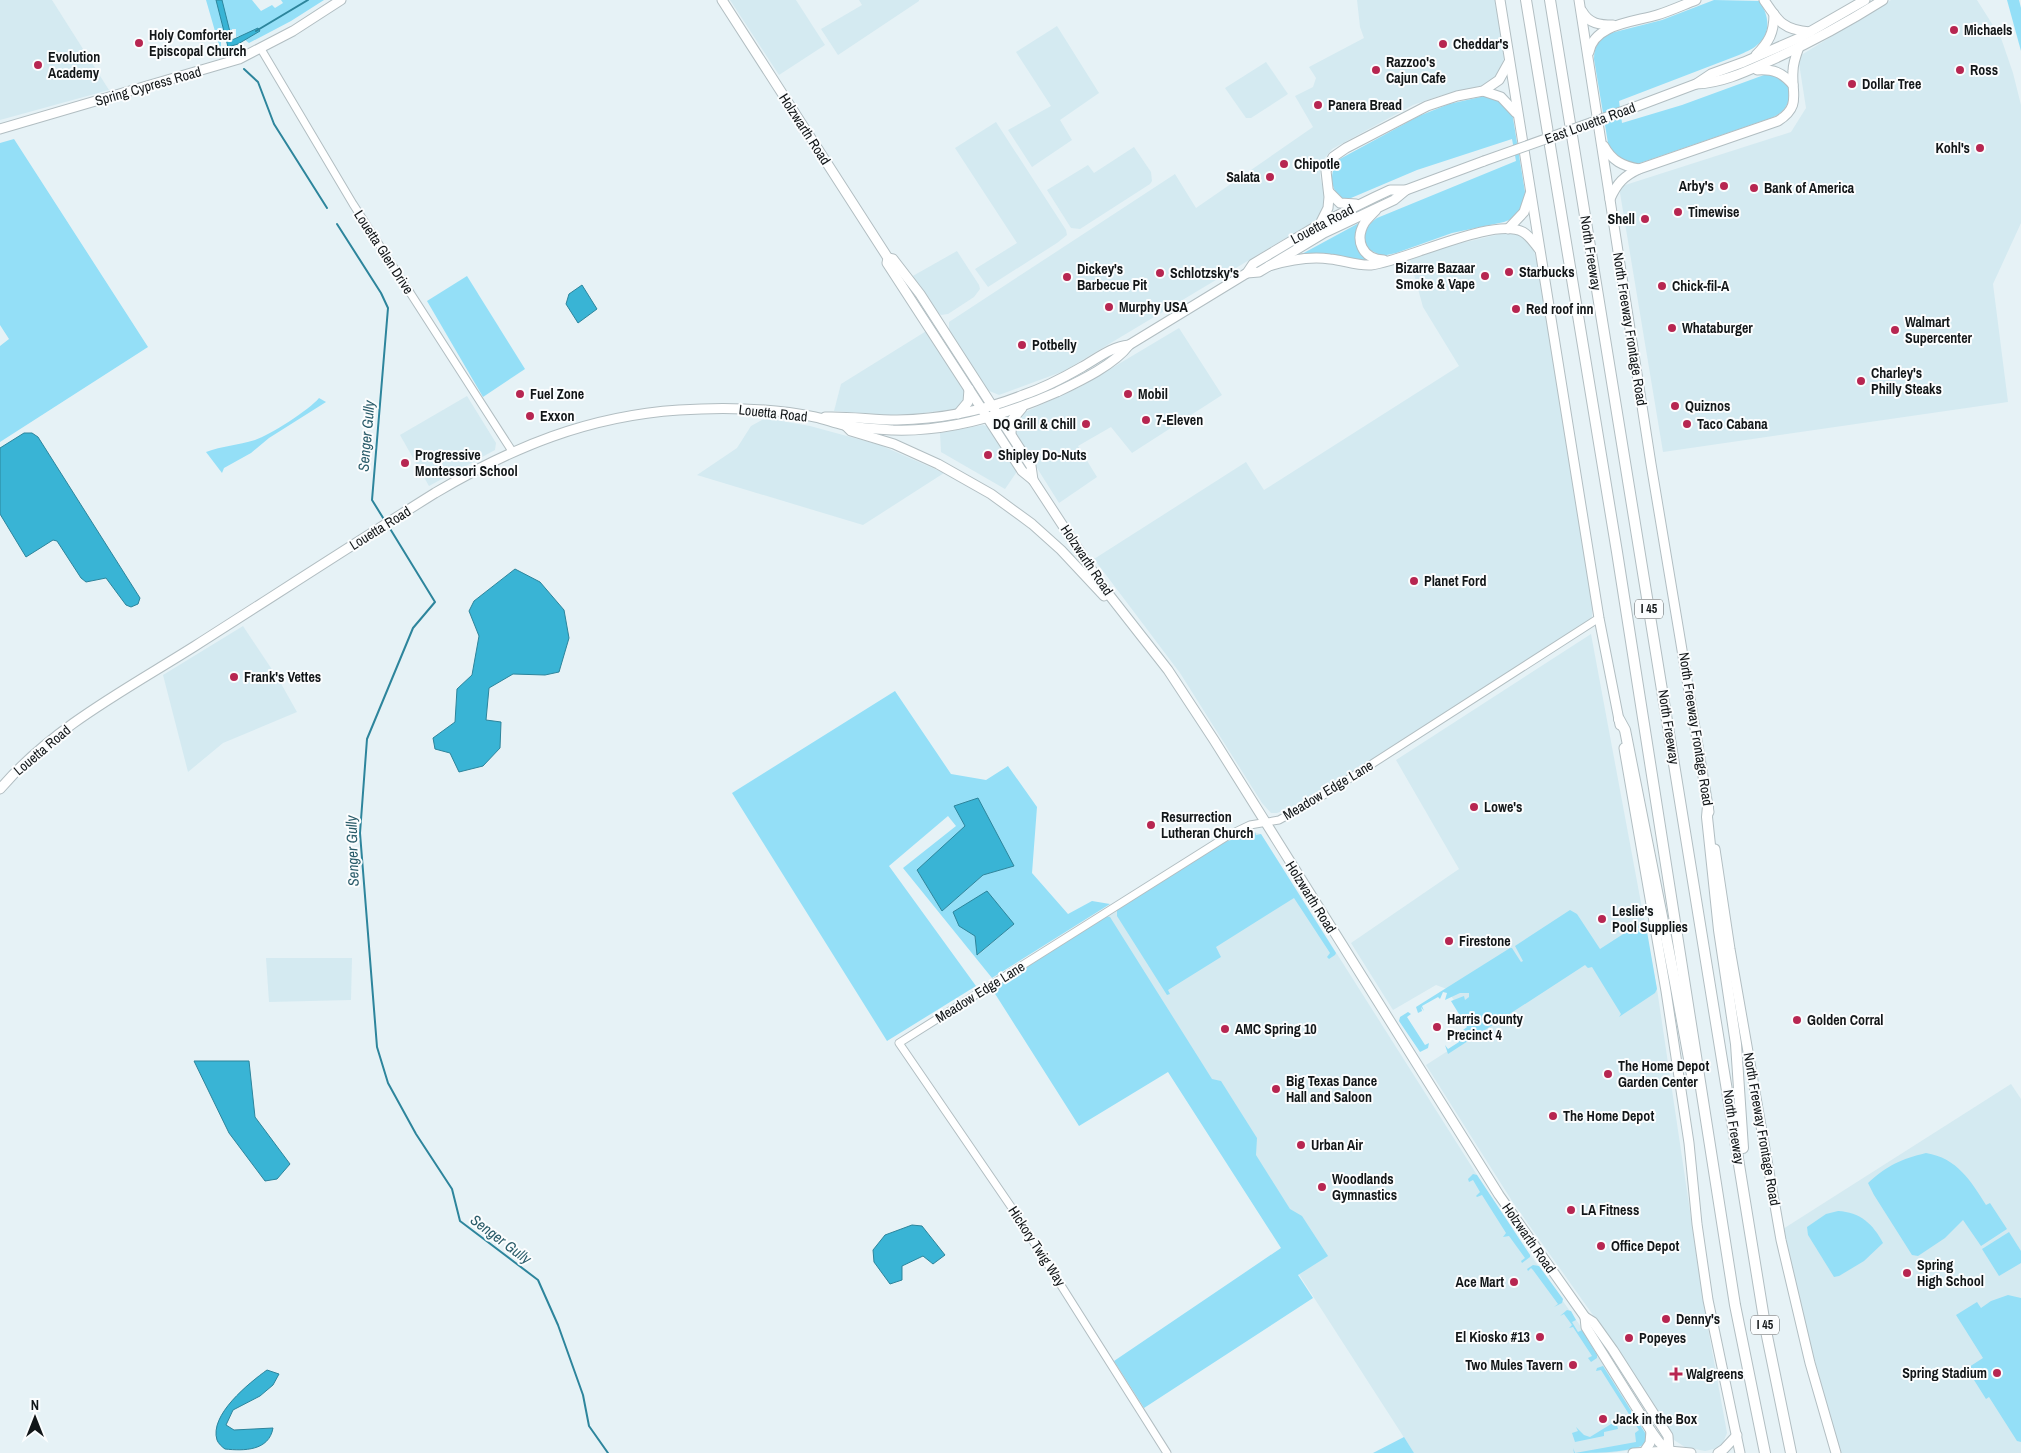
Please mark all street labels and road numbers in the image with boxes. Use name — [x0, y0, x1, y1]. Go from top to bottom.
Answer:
street label: Spring Cypress Road — [93, 62, 203, 110]
street label: Holzwarth Road — [775, 90, 835, 168]
street label: East Louetta Road — [1542, 98, 1638, 148]
street label: Louetta Road — [1287, 200, 1357, 248]
street label: Louetta Glen Drive — [350, 207, 418, 297]
street label: North Freeway — [1576, 214, 1606, 292]
street label: North Freeway Frontage Road — [1609, 251, 1651, 407]
street label: Louetta Road — [738, 400, 808, 426]
street label: Louetta Road — [346, 502, 414, 554]
street label: Holzwarth Road — [1057, 521, 1117, 599]
road number: I 45 — [1635, 600, 1663, 618]
street label: North Freeway Frontage Road — [1675, 651, 1717, 807]
street label: North Freeway — [1654, 688, 1684, 766]
street label: Louetta Road — [10, 721, 74, 779]
street label: Meadow Edge Lane — [1280, 756, 1376, 824]
street label: Holzwarth Road — [1282, 858, 1340, 936]
street label: Meadow Edge Lane — [932, 957, 1028, 1027]
street label: North Freeway Frontage Road — [1740, 1051, 1784, 1207]
street label: North Freeway — [1719, 1088, 1749, 1166]
street label: Holzwarth Road — [1498, 1199, 1560, 1277]
street label: Hickory Twig Way — [1004, 1203, 1070, 1290]
road number: I 45 — [1751, 1316, 1779, 1334]

